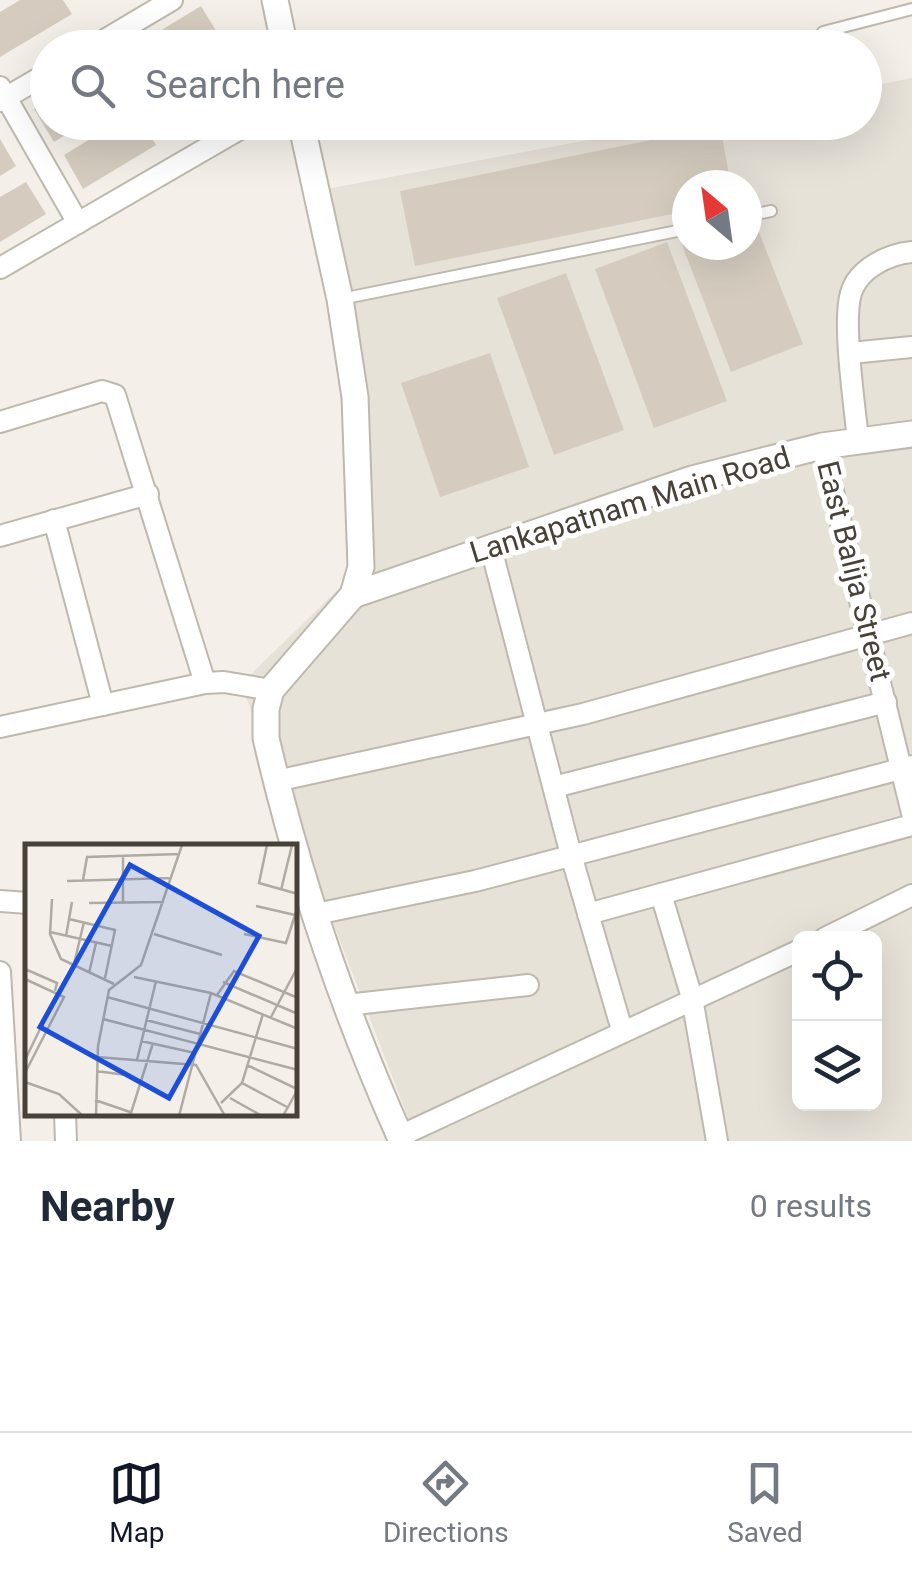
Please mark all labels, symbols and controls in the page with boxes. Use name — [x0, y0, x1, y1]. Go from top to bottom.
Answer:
search box — [30, 30, 882, 140]
icon: search — [65, 58, 120, 113]
text: Search here — [145, 63, 345, 107]
north arrow — [672, 170, 762, 260]
street label: Lankapatnam Main Road — [466, 439, 794, 570]
street label: East Balija Street — [810, 457, 899, 685]
inset map — [25, 844, 298, 1116]
map controls — [792, 931, 882, 1111]
button: locate — [792, 931, 882, 1021]
button: layers — [792, 1021, 882, 1111]
text: Nearby — [40, 1182, 175, 1231]
text: 0 results — [750, 1187, 872, 1225]
tab: Map — [109, 1456, 165, 1549]
tab: Directions — [383, 1456, 509, 1549]
tab: Saved — [727, 1456, 803, 1549]

